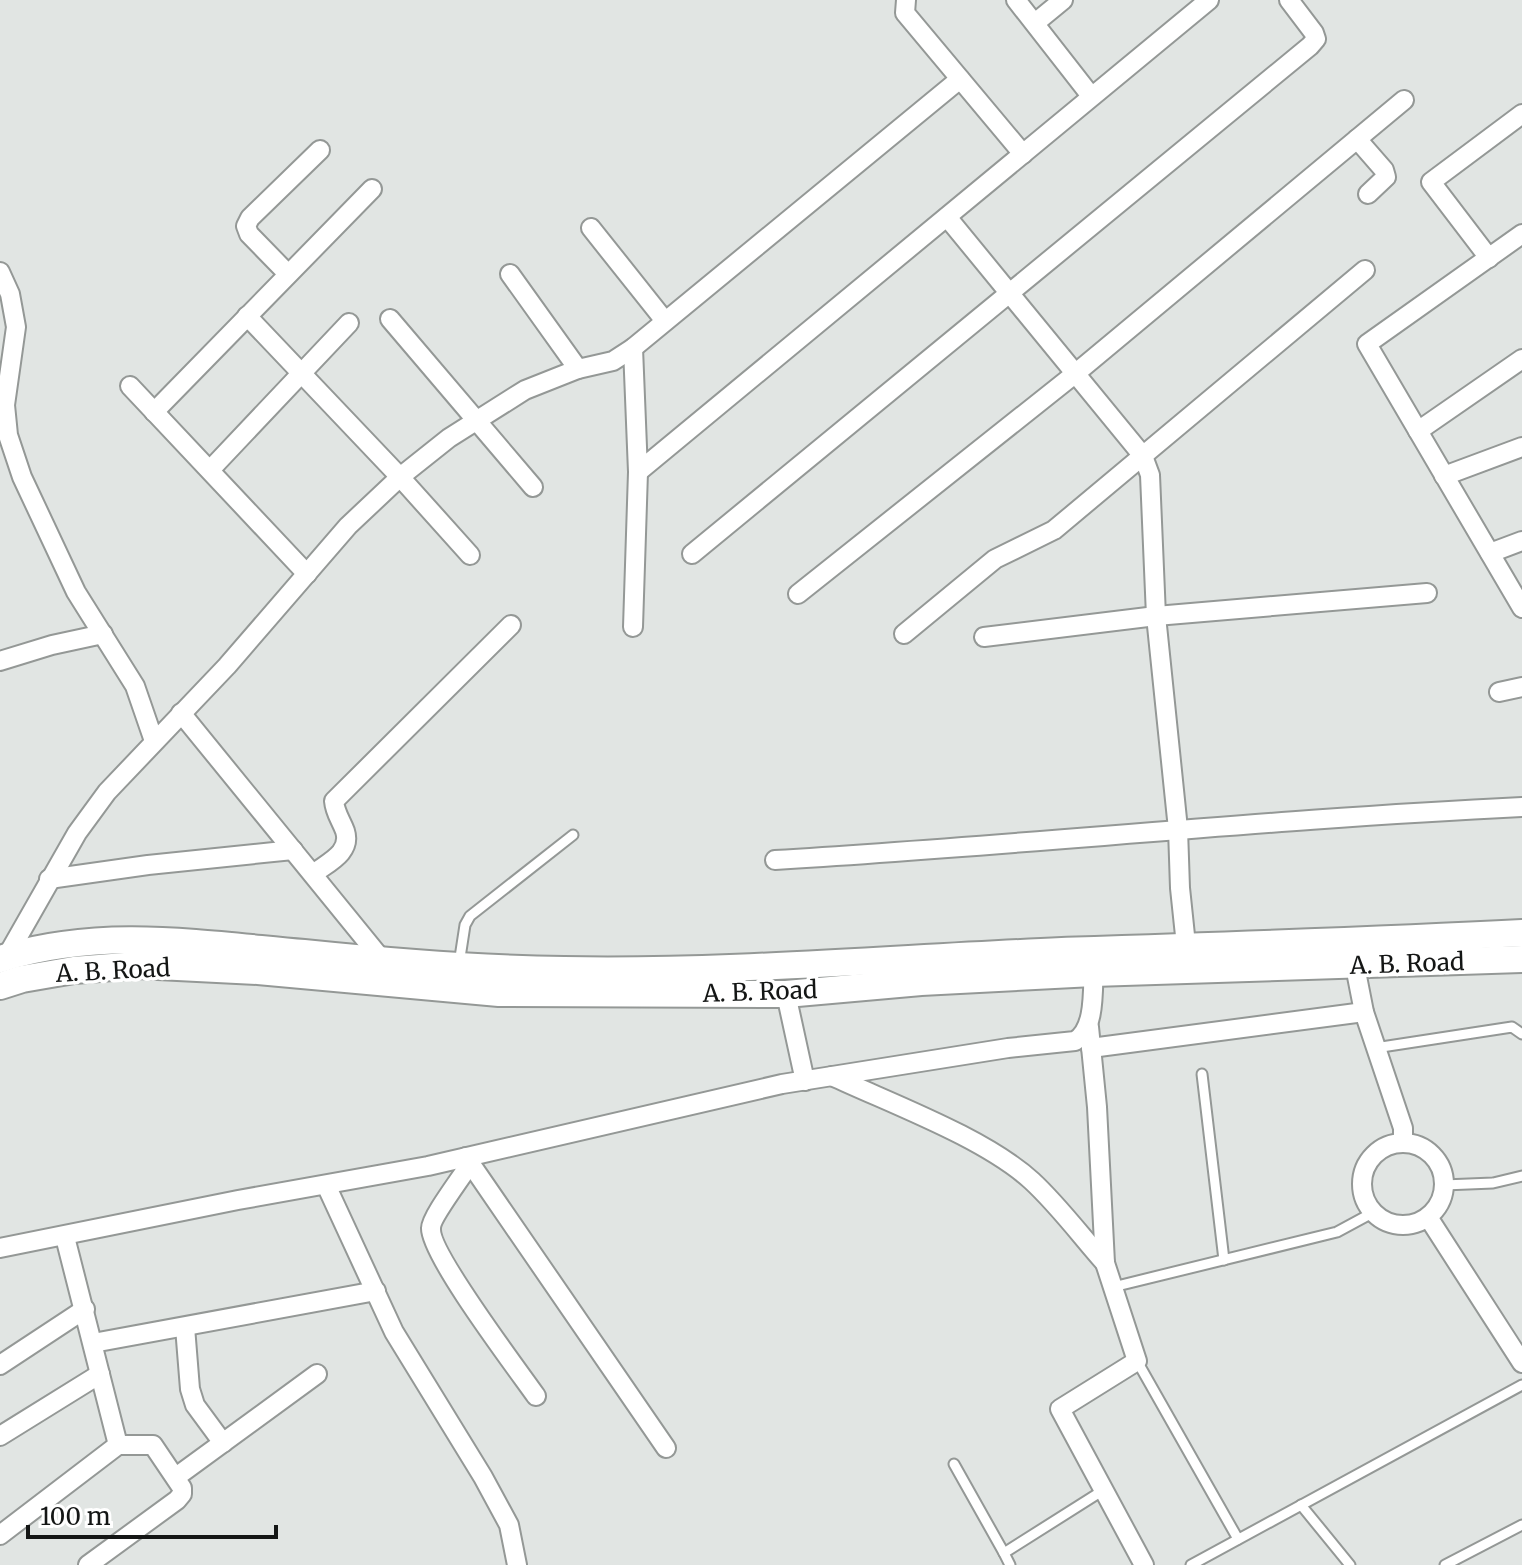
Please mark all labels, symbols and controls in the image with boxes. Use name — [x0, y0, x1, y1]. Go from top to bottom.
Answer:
street label: A. B. Road — [1348, 946, 1465, 981]
street label: A. B. Road — [54, 952, 171, 989]
street label: A. B. Road — [701, 974, 818, 1009]
scale bar — [28, 1489, 276, 1539]
text: 100 m — [40, 1501, 111, 1532]

